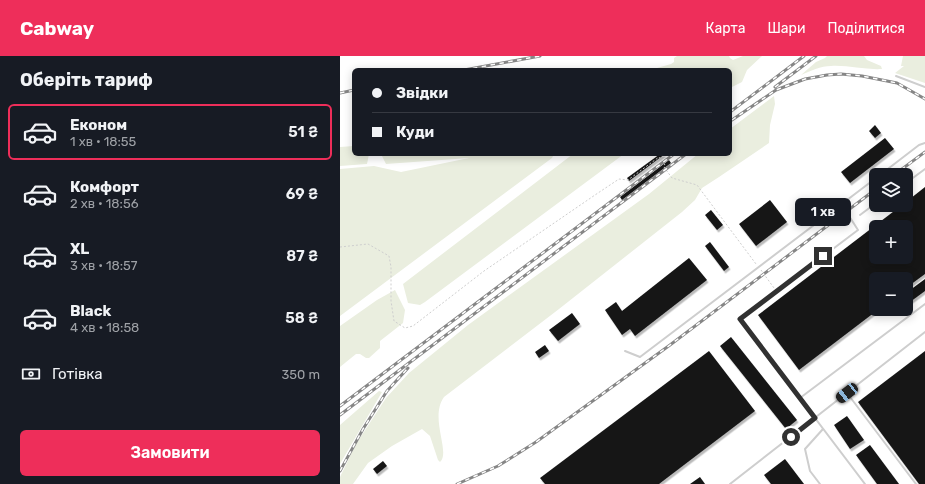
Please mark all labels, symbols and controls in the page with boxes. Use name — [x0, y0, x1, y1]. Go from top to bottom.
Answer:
text: Cabway — [20, 17, 94, 40]
text: Карта — [706, 20, 745, 37]
text: Шари — [767, 20, 805, 37]
text: Поділитися — [827, 20, 905, 37]
text: Оберіть тариф — [20, 69, 153, 91]
text: Звідки — [396, 84, 448, 102]
icon: car — [22, 114, 58, 150]
text: Економ — [70, 116, 127, 134]
text: 51 ₴ — [288, 123, 318, 141]
text: Куди — [396, 123, 434, 141]
text: 1 хв · 18:55 — [70, 134, 136, 149]
map controls — [869, 168, 913, 316]
button: layers — [869, 168, 913, 212]
icon: car — [22, 176, 58, 212]
text: Комфорт — [70, 178, 139, 196]
text: 69 ₴ — [286, 185, 318, 203]
text: 2 хв · 18:56 — [70, 196, 139, 211]
callout: 1 хв — [795, 198, 851, 226]
text: 1 хв — [811, 204, 835, 219]
button: + — [869, 220, 913, 264]
icon: car — [22, 238, 58, 274]
text: XL — [70, 240, 89, 258]
text: 87 ₴ — [286, 247, 318, 265]
route end — [814, 247, 832, 265]
text: 3 хв · 18:57 — [70, 258, 138, 273]
button: − — [869, 272, 913, 316]
icon: car — [22, 300, 58, 336]
text: Black — [70, 302, 111, 320]
text: 58 ₴ — [285, 309, 318, 327]
text: 4 хв · 18:58 — [70, 320, 139, 335]
icon: cash — [20, 363, 42, 385]
text: Готівка — [52, 365, 103, 383]
text: 350 m — [281, 367, 320, 382]
car — [834, 381, 860, 405]
route start — [782, 428, 800, 446]
button: Замовити — [20, 430, 320, 476]

